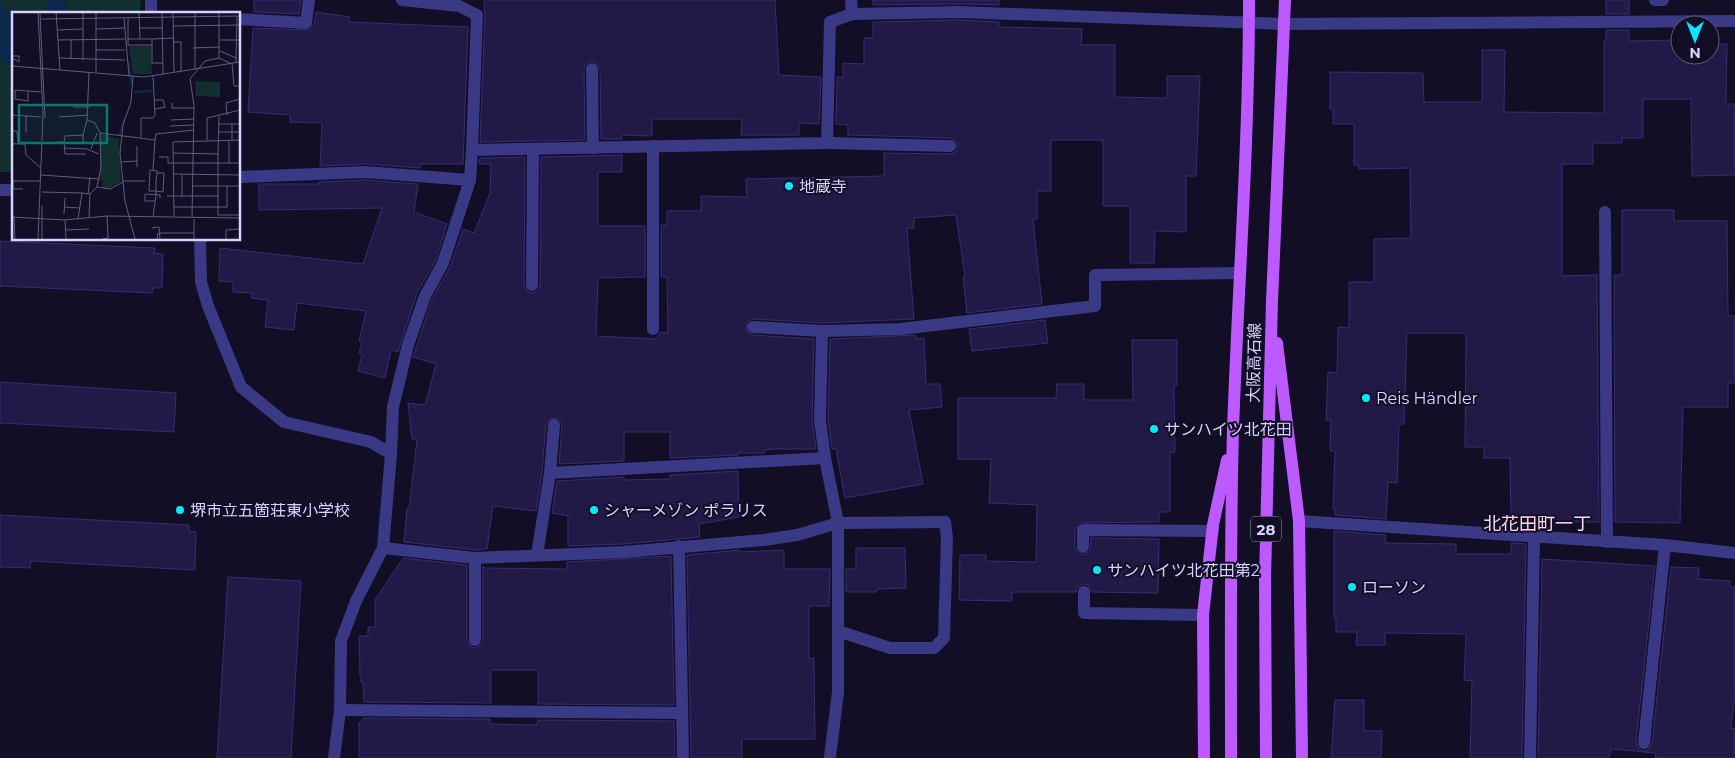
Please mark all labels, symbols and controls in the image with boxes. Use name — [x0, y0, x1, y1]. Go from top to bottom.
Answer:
inset map — [12, 12, 240, 240]
north arrow — [1670, 15, 1720, 65]
text: N — [1689, 44, 1701, 62]
place label: 地蔵寺 — [799, 177, 847, 196]
marker: 地蔵寺 — [783, 180, 795, 192]
street label: 大阪高石線 — [1244, 323, 1264, 403]
place label: Reis Händler — [1376, 389, 1478, 408]
marker: Reis Händler — [1360, 392, 1372, 404]
place label: サンハイツ北花田 — [1164, 420, 1292, 439]
marker: サンハイツ北花田 — [1148, 423, 1160, 435]
place label: 堺市立五箇荘東小学校 — [190, 501, 350, 520]
place label: シャーメゾン ポラリス — [604, 501, 768, 520]
marker: 堺市立五箇荘東小学校 — [174, 504, 186, 516]
marker: シャーメゾン ポラリス — [588, 504, 600, 516]
district label: 北花田町一丁 — [1483, 513, 1591, 535]
road number: 28 — [1251, 516, 1281, 542]
place label: サンハイツ北花田第2 — [1107, 561, 1260, 580]
marker: サンハイツ北花田第2 — [1091, 564, 1103, 576]
place label: ローソン — [1362, 578, 1426, 597]
marker: ローソン — [1346, 581, 1358, 593]

